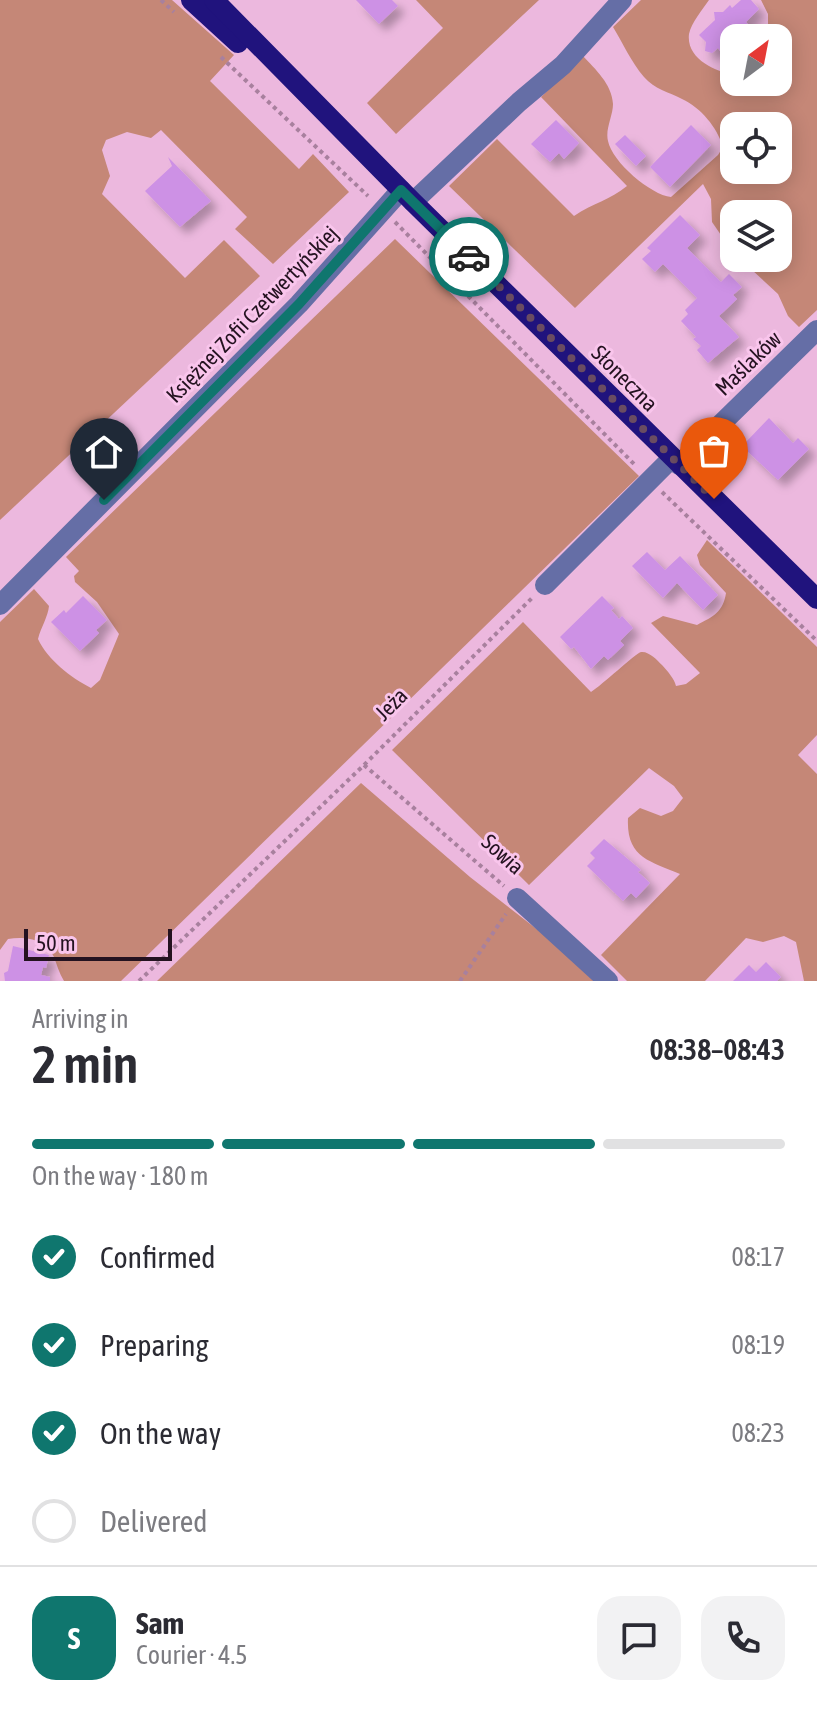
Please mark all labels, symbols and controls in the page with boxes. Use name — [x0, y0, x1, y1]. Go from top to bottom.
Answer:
north arrow — [720, 24, 792, 96]
map controls — [720, 24, 792, 272]
button: locate — [720, 112, 792, 184]
button: layers — [720, 200, 792, 272]
courier — [429, 217, 509, 297]
street label: Księżnej Zofii Czetwertyńskiej — [161, 220, 343, 408]
icon: car — [447, 235, 491, 279]
street label: Maślaków — [710, 325, 786, 401]
street label: Słoneczna — [587, 340, 663, 416]
pin — [680, 417, 748, 499]
pin — [70, 418, 138, 500]
icon: bag — [692, 429, 736, 473]
icon: home — [82, 430, 126, 474]
street label: Jeża — [369, 682, 413, 726]
street label: Sowia — [477, 828, 529, 880]
scale bar — [24, 925, 172, 961]
text: 50 m — [36, 930, 76, 956]
text: Arriving in — [32, 1004, 129, 1034]
text: 08:38–08:43 — [650, 1032, 785, 1066]
text: 2 min — [32, 1034, 138, 1094]
text: On the way · 180 m — [32, 1161, 209, 1191]
icon: check — [32, 1235, 76, 1279]
text: Confirmed — [100, 1240, 215, 1274]
text: 08:17 — [731, 1242, 785, 1272]
icon: check — [32, 1323, 76, 1367]
text: Preparing — [100, 1328, 209, 1362]
text: 08:19 — [731, 1330, 785, 1360]
icon: check — [32, 1411, 76, 1455]
text: On the way — [100, 1416, 221, 1450]
text: 08:23 — [731, 1418, 785, 1448]
text: Delivered — [100, 1504, 208, 1538]
button: chat — [597, 1596, 681, 1680]
button: phone — [701, 1596, 785, 1680]
text: Sam — [136, 1606, 184, 1640]
text: S — [68, 1621, 80, 1655]
text: Courier · 4.5 — [136, 1640, 247, 1670]

